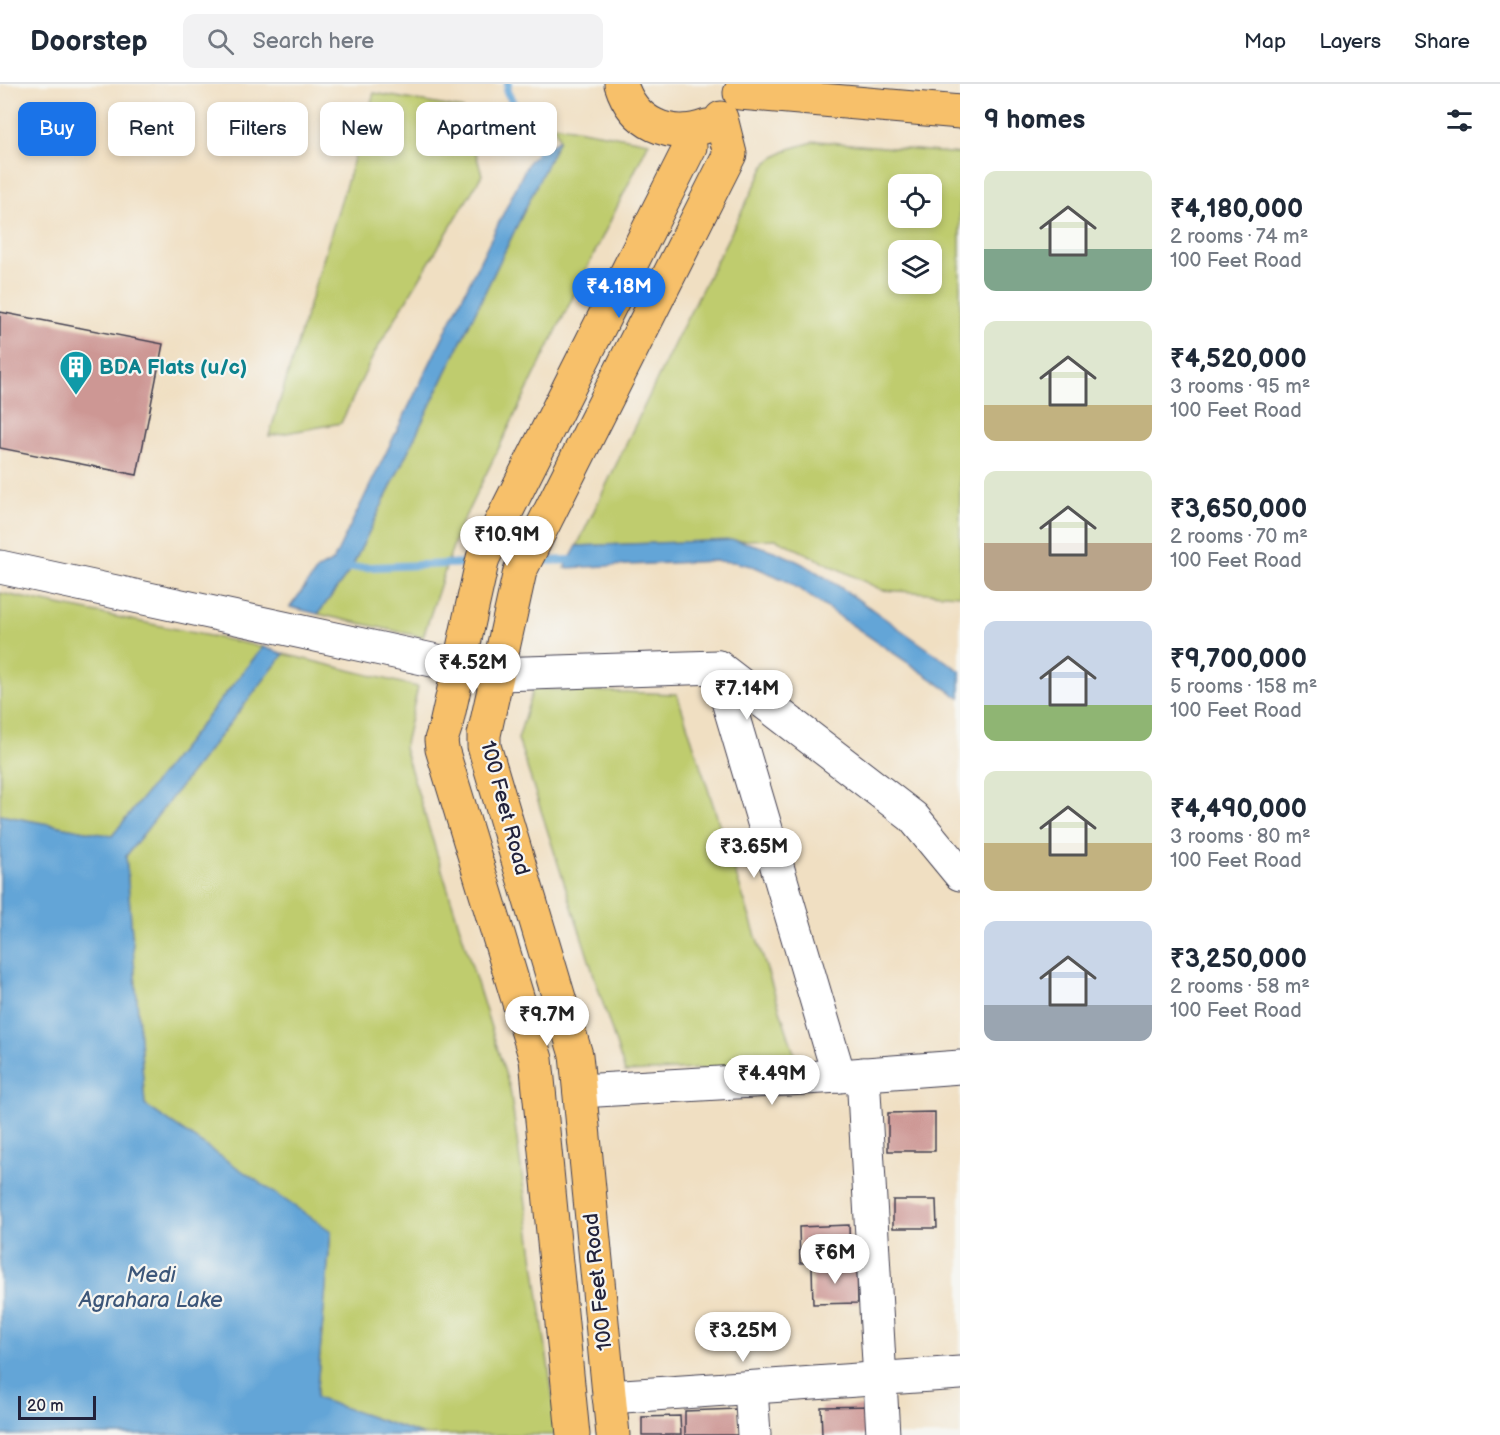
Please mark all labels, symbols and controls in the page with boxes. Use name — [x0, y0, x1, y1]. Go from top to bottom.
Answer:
search box — [183, 14, 603, 68]
text: Doorstep — [30, 25, 147, 58]
icon: search — [204, 25, 237, 58]
text: Search here — [252, 28, 374, 55]
text: Map — [1244, 29, 1286, 54]
text: Layers — [1319, 29, 1381, 54]
text: Share — [1414, 29, 1470, 54]
chip: Buy — [18, 102, 96, 156]
chip: Rent — [108, 102, 195, 156]
chip: Filters — [207, 102, 308, 156]
chip: New — [320, 102, 404, 156]
chip: Apartment — [416, 102, 557, 156]
icon: filters — [1443, 104, 1476, 137]
text: 9 homes — [984, 105, 1085, 136]
map controls — [888, 174, 942, 294]
button: locate — [888, 174, 942, 228]
text: ₹4,180,000 — [1170, 194, 1303, 225]
icon: home — [1032, 195, 1104, 267]
text: 2 rooms · 74 m² — [1170, 225, 1308, 249]
button: layers — [888, 240, 942, 294]
text: 100 Feet Road — [1170, 249, 1302, 273]
pin: ₹4.18M — [570, 268, 668, 319]
text: ₹4.18M — [586, 275, 652, 299]
text: ₹4,520,000 — [1170, 344, 1307, 375]
icon: home — [1032, 345, 1104, 417]
building icon: BDA Flats (u/c) — [58, 349, 94, 396]
place label: BDA Flats (u/c) — [99, 355, 247, 380]
text: 3 rooms · 95 m² — [1170, 375, 1310, 399]
text: 100 Feet Road — [1170, 399, 1302, 423]
text: ₹3,650,000 — [1170, 494, 1307, 525]
icon: home — [1032, 495, 1104, 567]
pin: ₹10.9M — [458, 516, 556, 567]
text: ₹10.9M — [474, 523, 540, 547]
text: 2 rooms · 70 m² — [1170, 525, 1308, 549]
text: 100 Feet Road — [1170, 549, 1302, 573]
pin: ₹4.52M — [424, 644, 522, 695]
text: ₹9,700,000 — [1170, 644, 1307, 675]
icon: home — [1032, 645, 1104, 717]
text: ₹4.52M — [439, 651, 507, 675]
pin: ₹7.14M — [698, 670, 796, 721]
text: 5 rooms · 158 m² — [1170, 675, 1317, 699]
text: ₹7.14M — [715, 677, 779, 701]
text: 100 Feet Road — [1170, 699, 1302, 723]
street label: 100 Feet Road — [475, 738, 535, 878]
text: ₹4,490,000 — [1170, 794, 1307, 825]
icon: home — [1032, 795, 1104, 867]
text: 3 rooms · 80 m² — [1170, 825, 1311, 849]
pin: ₹3.65M — [705, 828, 803, 879]
text: ₹3.65M — [720, 835, 788, 859]
text: 100 Feet Road — [1170, 849, 1302, 873]
text: ₹3,250,000 — [1170, 944, 1307, 975]
icon: home — [1032, 945, 1104, 1017]
text: 2 rooms · 58 m² — [1170, 975, 1310, 999]
pin: ₹9.7M — [505, 996, 589, 1047]
text: 100 Feet Road — [1170, 999, 1302, 1023]
text: ₹9.7M — [519, 1003, 575, 1027]
pin: ₹4.49M — [723, 1055, 821, 1106]
text: ₹4.49M — [738, 1062, 806, 1086]
street label: 100 Feet Road — [578, 1212, 618, 1352]
pin: ₹6M — [806, 1234, 864, 1285]
text: ₹6M — [815, 1241, 855, 1265]
water label: Medi Agrahara Lake — [78, 1262, 223, 1314]
pin: ₹3.25M — [694, 1312, 792, 1363]
text: ₹3.25M — [709, 1319, 777, 1343]
scale bar — [18, 1393, 96, 1420]
text: 20 m — [27, 1397, 63, 1416]

